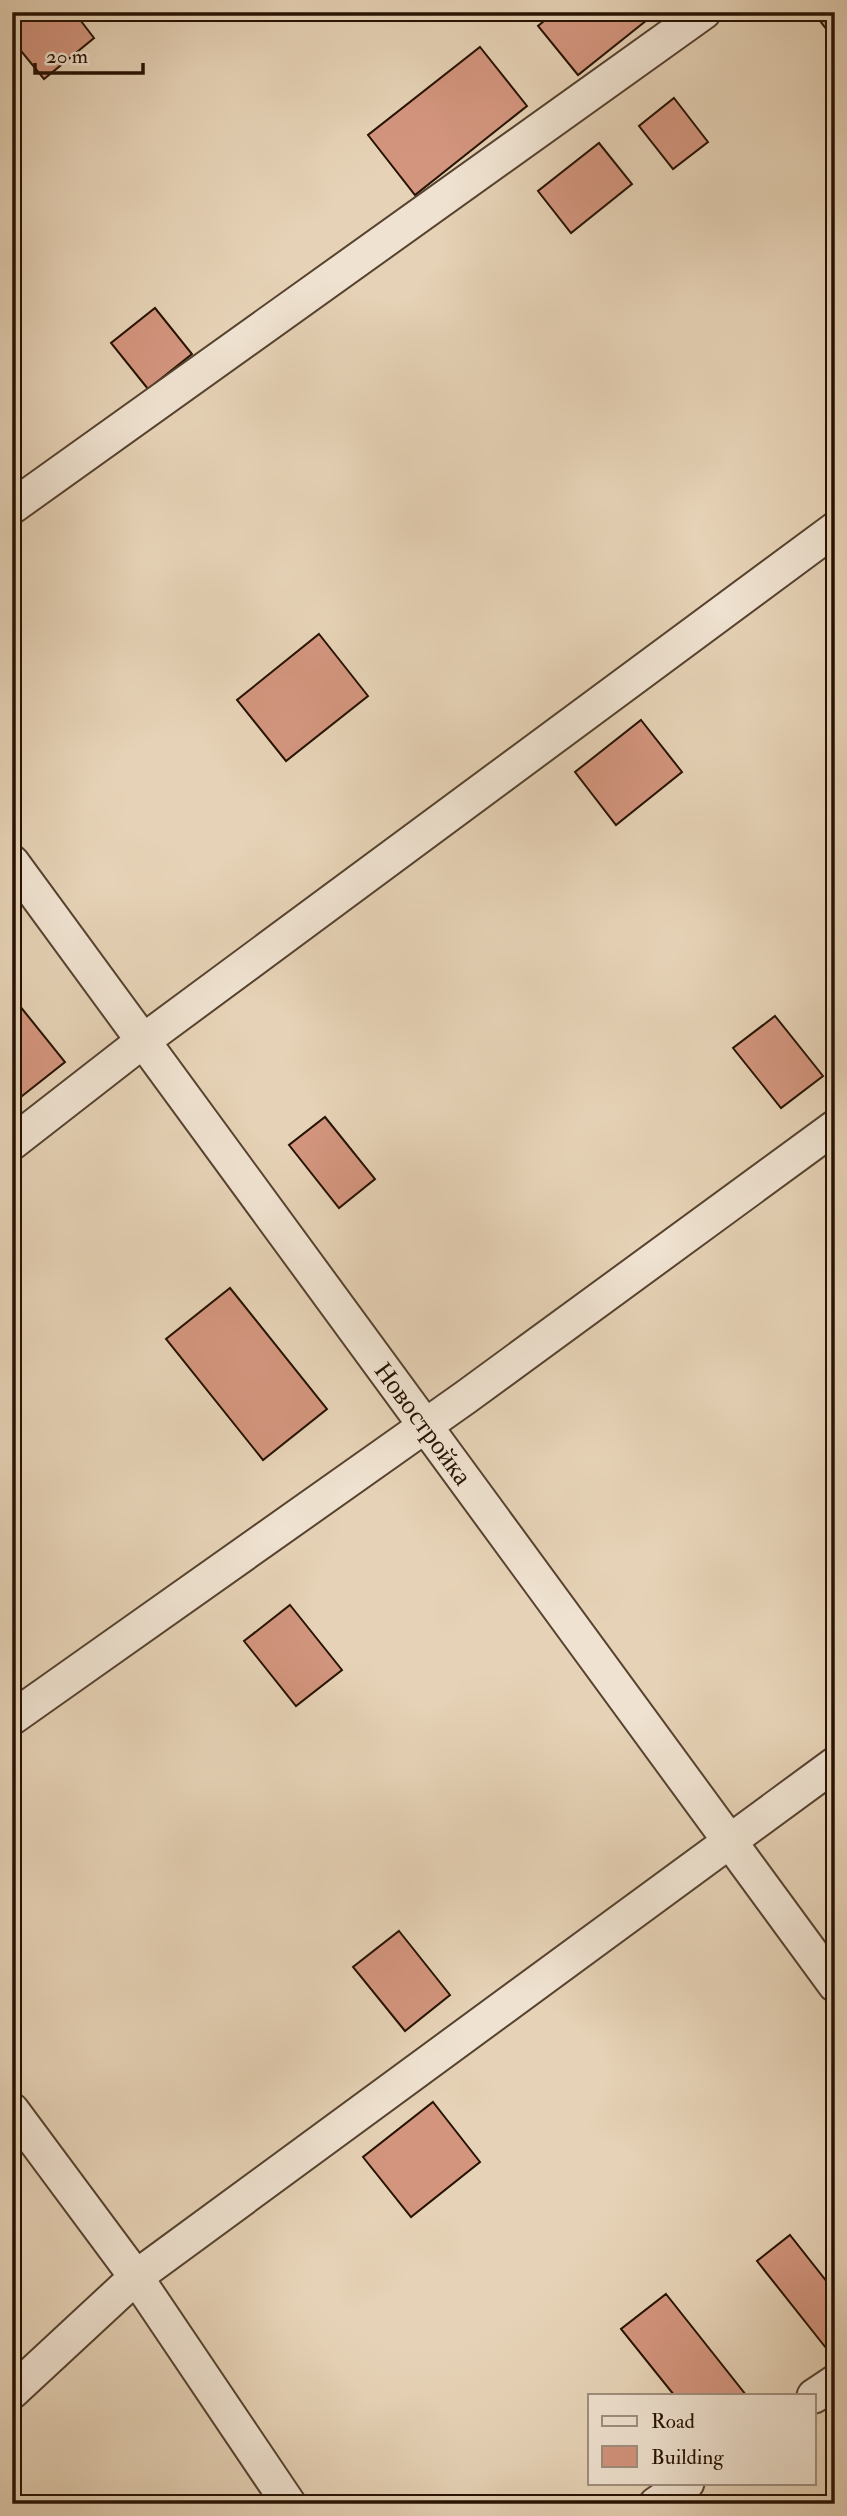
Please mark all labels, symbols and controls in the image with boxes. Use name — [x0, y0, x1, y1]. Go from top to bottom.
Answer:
scale bar — [35, 32, 144, 76]
text: 20 m — [46, 43, 88, 70]
street label: Новостройка — [367, 1356, 478, 1492]
legend — [588, 2394, 816, 2484]
text: Road — [651, 2408, 696, 2435]
text: Building — [651, 2444, 724, 2471]

